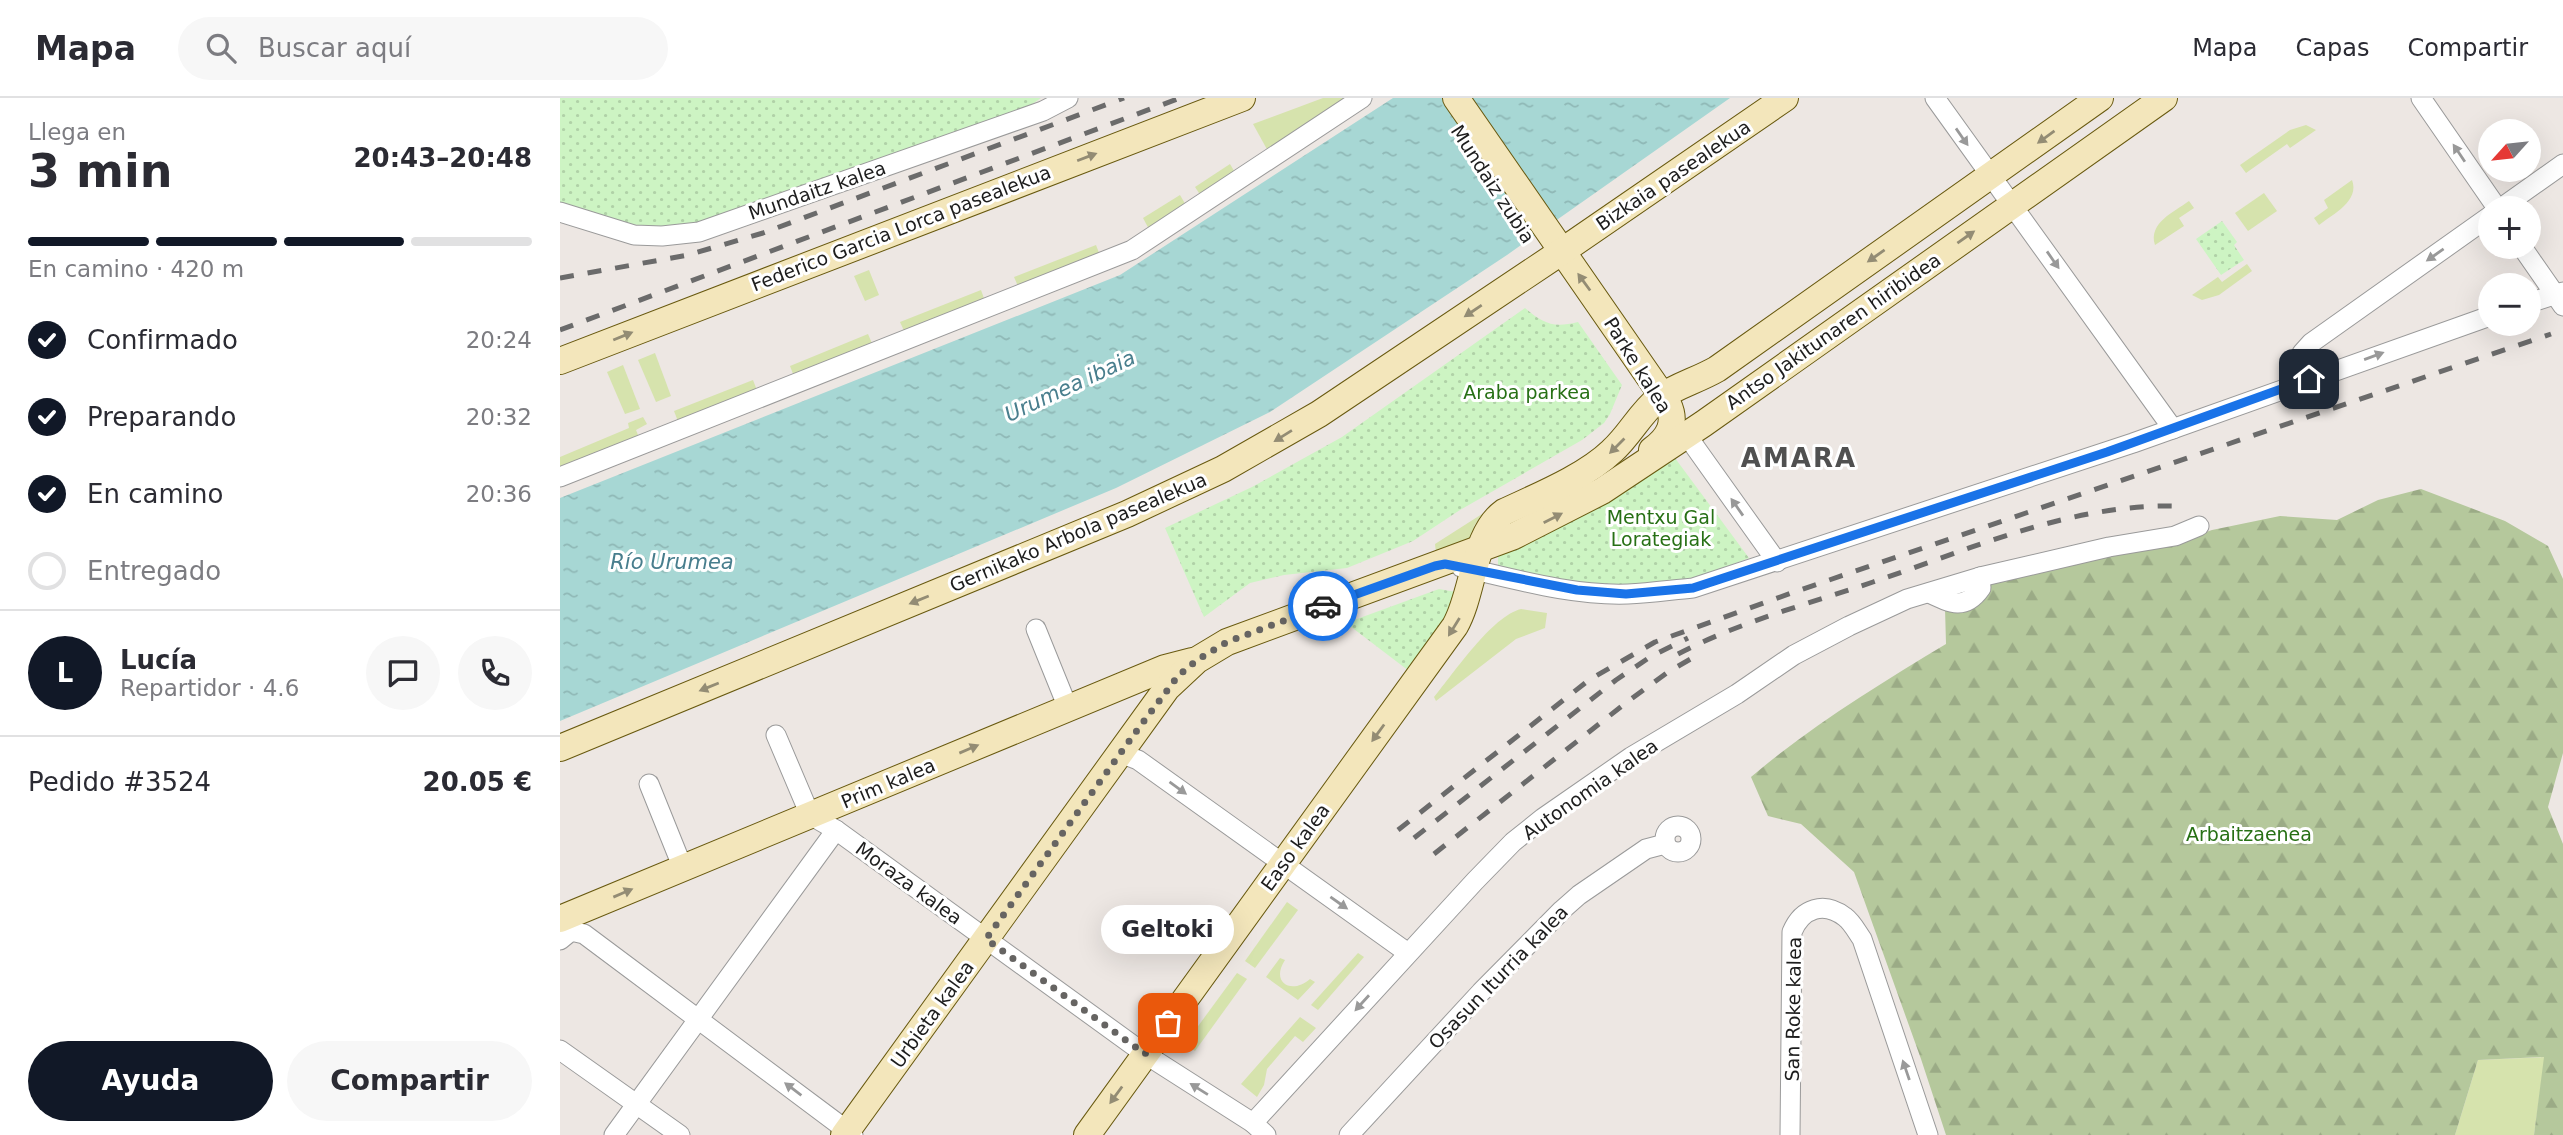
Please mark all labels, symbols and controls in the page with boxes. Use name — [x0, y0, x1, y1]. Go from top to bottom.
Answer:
search box — [178, 17, 668, 80]
text: Mapa — [35, 29, 136, 68]
icon: search — [202, 29, 240, 67]
text: Buscar aquí — [258, 33, 411, 63]
text: Mapa — [2192, 34, 2258, 62]
text: Capas — [2296, 34, 2369, 62]
text: Compartir — [2407, 34, 2528, 62]
street label: Bizkaia pasealekua — [1592, 115, 1754, 235]
text: Llega en — [28, 119, 126, 145]
north arrow — [2478, 119, 2541, 182]
map controls — [2478, 119, 2541, 336]
street label: Mundaiz zubia — [1447, 121, 1539, 247]
one-way arrow — [1956, 128, 1969, 147]
one-way arrow — [2037, 130, 2055, 144]
text: 20:43–20:48 — [353, 143, 532, 173]
text: 3 min — [28, 144, 172, 198]
one-way arrow — [2452, 144, 2466, 162]
one-way arrow — [1077, 151, 1098, 162]
street label: Mundaitz kalea — [745, 156, 889, 224]
street label: Federico Garcia Lorca pasealekua — [748, 161, 1054, 295]
button: + — [2478, 196, 2541, 259]
one-way arrow — [1957, 230, 1975, 244]
street label: Antso Jakitunaren hiribidea — [1721, 248, 1945, 414]
one-way arrow — [2426, 248, 2444, 262]
one-way arrow — [1867, 249, 1885, 263]
one-way arrow — [2046, 251, 2060, 269]
text: En camino · 420 m — [28, 256, 244, 282]
one-way arrow — [1577, 273, 1591, 291]
button: − — [2478, 273, 2541, 336]
one-way arrow — [1464, 304, 1482, 318]
street label: Parke kalea — [1600, 313, 1676, 417]
icon: check — [28, 321, 66, 359]
text: Confirmado — [87, 325, 238, 355]
text: 20:24 — [466, 327, 532, 353]
one-way arrow — [613, 330, 634, 341]
water label: Urumea ibaia — [1001, 345, 1139, 427]
pin — [2279, 349, 2339, 409]
one-way arrow — [2363, 350, 2384, 361]
icon: home — [2290, 360, 2328, 398]
park label: Araba parkea — [1463, 381, 1591, 403]
icon: check — [28, 398, 66, 436]
text: Preparando — [87, 402, 236, 432]
text: 20:32 — [466, 404, 532, 430]
one-way arrow — [1273, 430, 1292, 443]
one-way arrow — [1609, 437, 1625, 454]
district label: AMARA — [1741, 443, 1857, 473]
street label: Gernikako Arbola pasealekua — [946, 468, 1210, 596]
icon: check — [28, 475, 66, 513]
text: En camino — [87, 479, 223, 509]
text: 20:36 — [466, 481, 532, 507]
one-way arrow — [1730, 498, 1744, 516]
park label: Mentxu Gal Lorategiak — [1607, 506, 1715, 550]
one-way arrow — [1543, 512, 1563, 523]
water label: Río Urumea — [610, 550, 734, 574]
text: Entregado — [87, 556, 221, 586]
courier — [1288, 571, 1358, 641]
icon: car — [1304, 587, 1342, 625]
one-way arrow — [909, 595, 930, 606]
one-way arrow — [1447, 618, 1460, 637]
button: chat — [366, 636, 440, 710]
button: phone — [458, 636, 532, 710]
text: Lucía — [120, 645, 197, 675]
text: L — [57, 658, 73, 688]
text: Repartidor · 4.6 — [120, 675, 299, 701]
one-way arrow — [698, 681, 719, 692]
one-way arrow — [1371, 724, 1385, 742]
street label: Autonomia kalea — [1518, 734, 1662, 844]
one-way arrow — [959, 744, 980, 755]
street label: Prim kalea — [838, 753, 938, 813]
text: Pedido #3524 — [28, 767, 211, 797]
text: 20.05 € — [423, 767, 532, 797]
one-way arrow — [1169, 781, 1187, 795]
street label: Easo kalea — [1256, 799, 1334, 895]
park label: Arbaitzaenea — [2186, 823, 2312, 845]
street label: Moraza kalea — [852, 837, 966, 929]
one-way arrow — [613, 887, 633, 899]
one-way arrow — [1330, 896, 1348, 910]
street label: Osasun Iturria kalea — [1424, 901, 1572, 1053]
callout: Geltoki — [1102, 904, 1234, 953]
text: Geltoki — [1121, 916, 1214, 942]
street label: San Roke kalea — [1781, 936, 1805, 1082]
street label: Urbieta kalea — [886, 956, 978, 1072]
pin — [1138, 993, 1198, 1053]
one-way arrow — [1354, 994, 1370, 1012]
icon: bag — [1149, 1004, 1187, 1042]
button: Ayuda — [28, 1041, 273, 1121]
button: Compartir — [287, 1041, 532, 1121]
one-way arrow — [1900, 1060, 1911, 1081]
one-way arrow — [784, 1082, 802, 1096]
one-way arrow — [1189, 1082, 1209, 1095]
one-way arrow — [1109, 1086, 1123, 1104]

